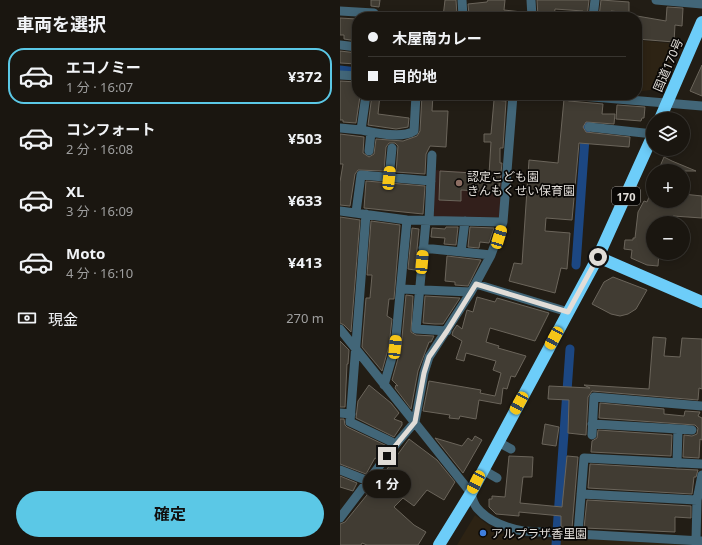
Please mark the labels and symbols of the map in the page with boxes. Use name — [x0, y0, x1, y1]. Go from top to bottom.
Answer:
street label: 国道170号 — [649, 36, 687, 94]
car — [382, 165, 396, 191]
place label: 認定こども園 きんもくせい保育園 — [467, 168, 575, 199]
marker: 認定こども園 きんもくせい保育園 — [454, 178, 464, 188]
road number: 170 — [612, 187, 640, 205]
car — [490, 224, 508, 250]
route start — [589, 248, 607, 266]
car — [415, 250, 429, 274]
car — [543, 325, 565, 351]
car — [388, 334, 402, 360]
car — [508, 390, 530, 416]
route end — [378, 447, 396, 465]
car — [465, 469, 487, 495]
callout: 1 分 — [363, 470, 411, 498]
place label: アルプラザ香里園 — [491, 525, 587, 542]
marker: アルプラザ香里園 — [478, 528, 488, 538]

